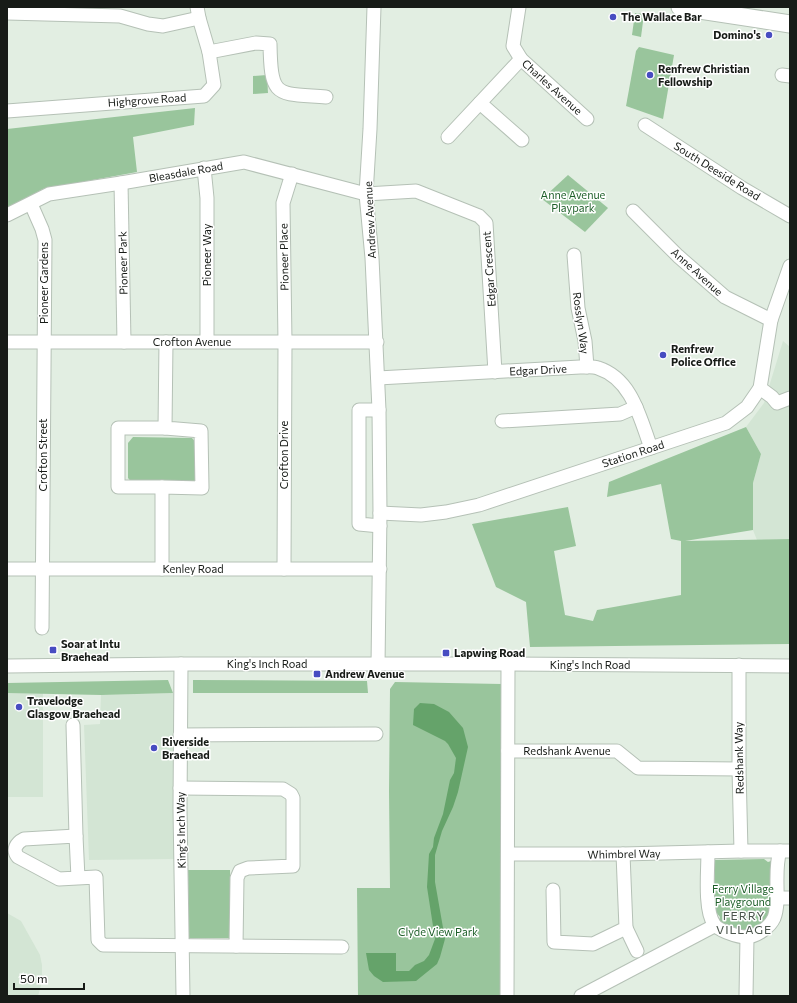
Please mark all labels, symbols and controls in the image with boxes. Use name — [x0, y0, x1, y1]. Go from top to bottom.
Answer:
place label: The Wallace Bar — [621, 10, 702, 23]
marker: The Wallace Bar — [608, 12, 618, 22]
place label: Domino's — [713, 28, 761, 41]
marker: Domino's — [764, 30, 774, 40]
street label: Charles Avenue — [520, 56, 585, 117]
place label: Renfrew Christian Fellowship — [658, 62, 750, 88]
marker: Renfrew Christian Fellowship — [645, 70, 655, 80]
street label: Highgrove Road — [107, 90, 187, 109]
street label: South Deeside Road — [672, 139, 763, 202]
street label: Bleasdale Road — [148, 159, 224, 184]
street label: Andrew Avenue — [361, 181, 378, 259]
park label: Anne Avenue Playpark — [541, 188, 606, 214]
street label: Pioneer Way — [200, 223, 213, 286]
street label: Pioneer Place — [276, 223, 291, 291]
street label: Edgar Crescent — [479, 230, 498, 307]
street label: Pioneer Park — [115, 231, 130, 295]
street label: Pioneer Gardens — [37, 242, 50, 324]
street label: Anne Avenue — [669, 245, 726, 298]
street label: Rosslyn Way — [571, 291, 592, 355]
street label: Crofton Avenue — [153, 335, 232, 348]
place label: Renfrew Police Office — [671, 342, 736, 368]
marker: Renfrew Police Office — [658, 350, 668, 360]
street label: Edgar Drive — [509, 361, 567, 377]
street label: Crofton Street — [36, 418, 49, 492]
street label: Crofton Drive — [277, 421, 290, 489]
street label: Station Road — [600, 437, 666, 470]
street label: Kenley Road — [162, 562, 224, 575]
place label: Soar at Intu Braehead — [61, 637, 120, 663]
marker: Soar at Intu Braehead — [48, 645, 58, 655]
place label: Lapwing Road — [454, 646, 525, 659]
marker: Lapwing Road — [441, 648, 451, 658]
street label: King's Inch Road — [227, 657, 307, 670]
street label: King's Inch Road — [550, 658, 630, 671]
place label: Andrew Avenue — [325, 667, 404, 680]
marker: Andrew Avenue — [312, 669, 322, 679]
place label: Travelodge Glasgow Braehead — [27, 694, 120, 720]
marker: Travelodge Glasgow Braehead — [14, 702, 24, 712]
street label: Redshank Way — [731, 721, 746, 794]
place label: Riverside Braehead — [162, 735, 210, 761]
marker: Riverside Braehead — [149, 743, 159, 753]
street label: Redshank Avenue — [523, 744, 611, 757]
street label: King's Inch Way — [173, 791, 188, 869]
street label: Whimbrel Way — [587, 846, 661, 861]
park label: Ferry Village Playground — [712, 882, 774, 908]
district label: FERRY VILLAGE — [716, 908, 772, 936]
park label: Clyde View Park — [398, 925, 478, 938]
scale bar — [14, 965, 84, 991]
text: 50 m — [20, 971, 48, 985]

